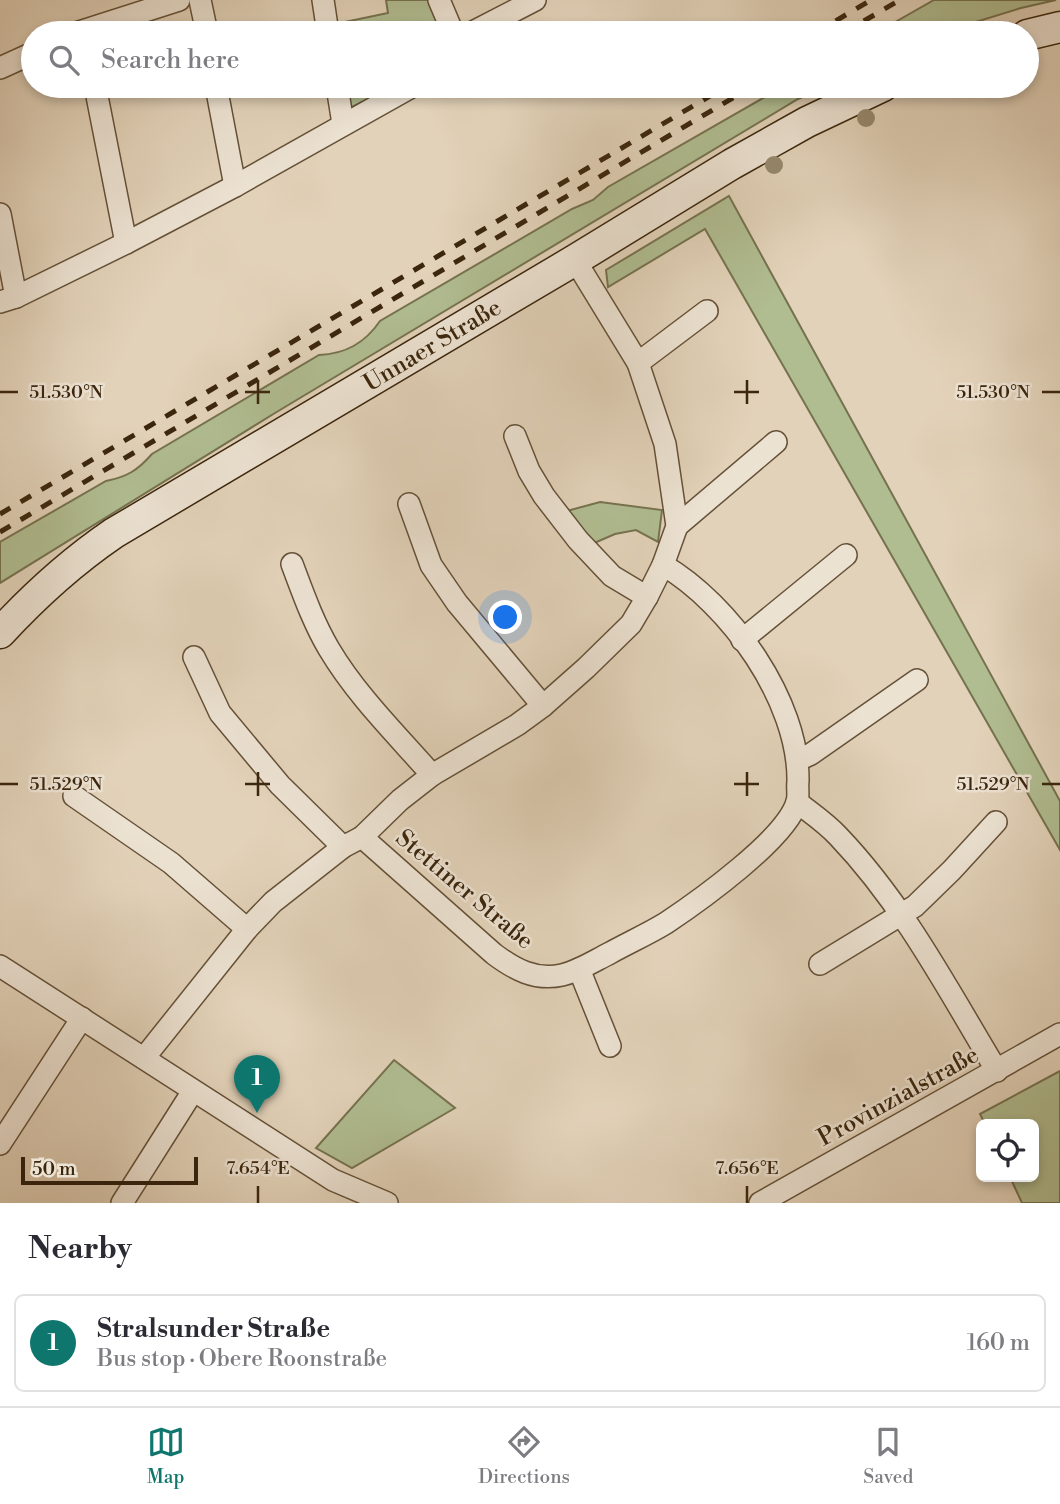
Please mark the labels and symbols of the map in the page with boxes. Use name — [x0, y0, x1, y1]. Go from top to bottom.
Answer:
street label: Unnaer Straße — [358, 293, 507, 399]
text: 51.530°N — [29, 381, 103, 404]
text: 51.530°N — [956, 381, 1030, 404]
your location — [488, 600, 522, 634]
text: 51.529°N — [29, 773, 103, 796]
text: 51.529°N — [956, 773, 1030, 796]
street label: Stettiner Straße — [389, 823, 540, 956]
street label: Provinzialstraße — [813, 1040, 984, 1154]
pin: 1 — [234, 1055, 280, 1113]
scale bar — [21, 1154, 198, 1186]
text: 7.654°E — [226, 1157, 290, 1180]
text: 7.656°E — [715, 1157, 779, 1180]

